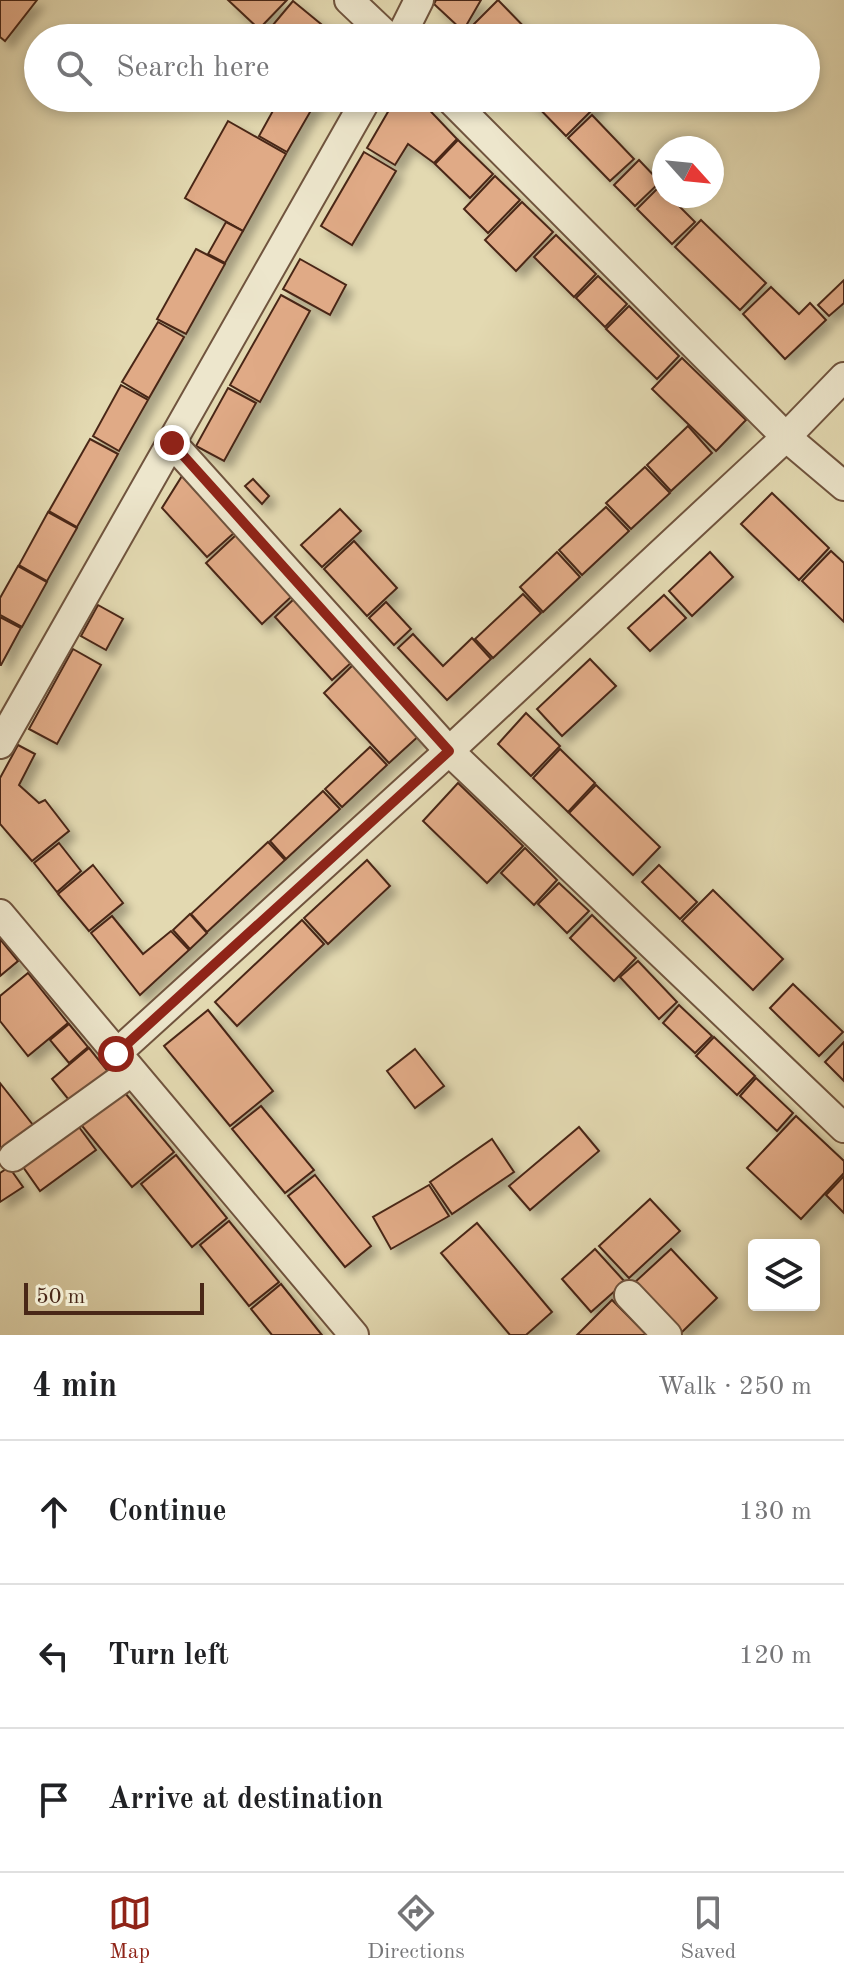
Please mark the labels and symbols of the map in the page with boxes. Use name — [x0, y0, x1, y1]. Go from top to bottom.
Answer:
north arrow — [652, 136, 724, 208]
route end — [154, 425, 190, 461]
route start — [98, 1036, 134, 1072]
scale bar — [24, 1279, 204, 1315]

